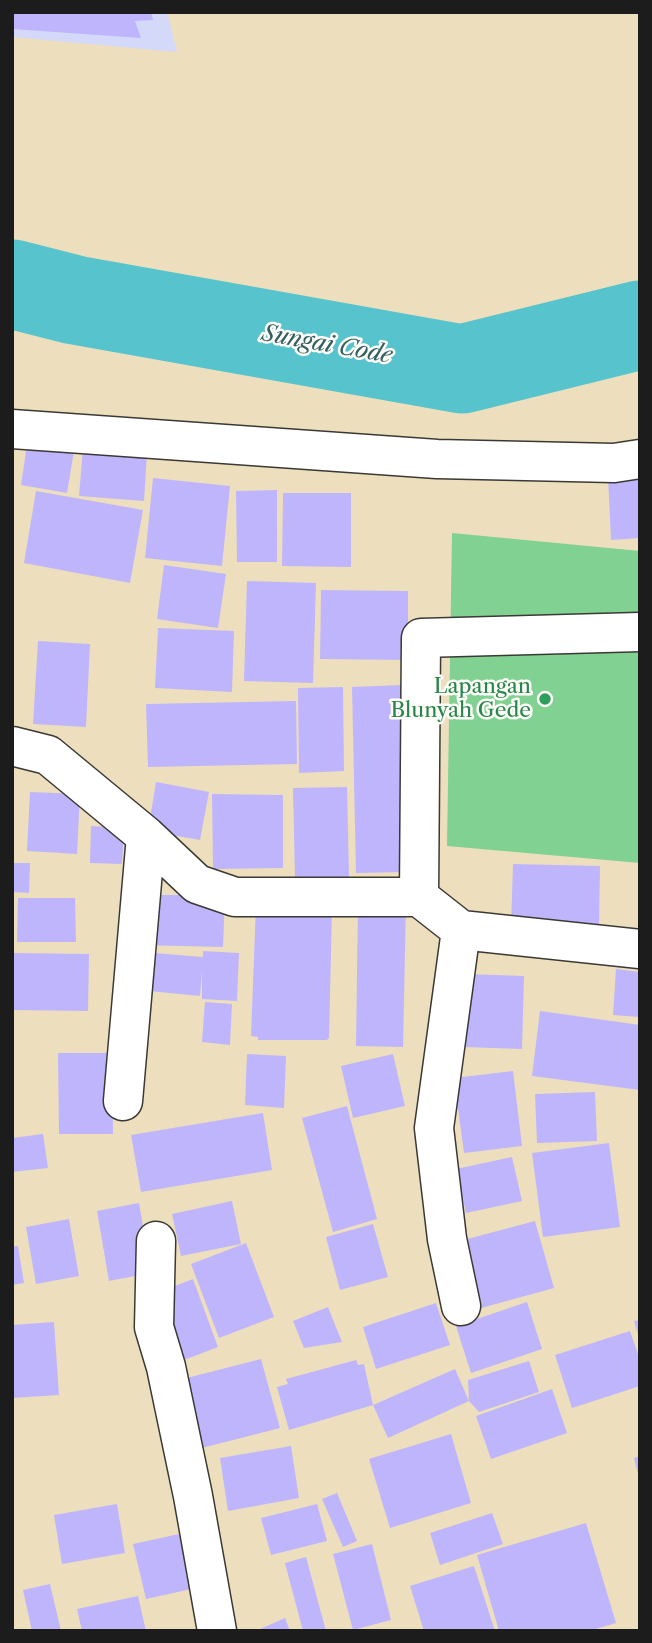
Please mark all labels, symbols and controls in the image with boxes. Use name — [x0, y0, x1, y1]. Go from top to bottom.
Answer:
water label: Sungai Code — [260, 320, 394, 370]
place label: Lapangan Blunyah Gede — [391, 674, 531, 724]
marker: Lapangan Blunyah Gede — [537, 691, 553, 707]

